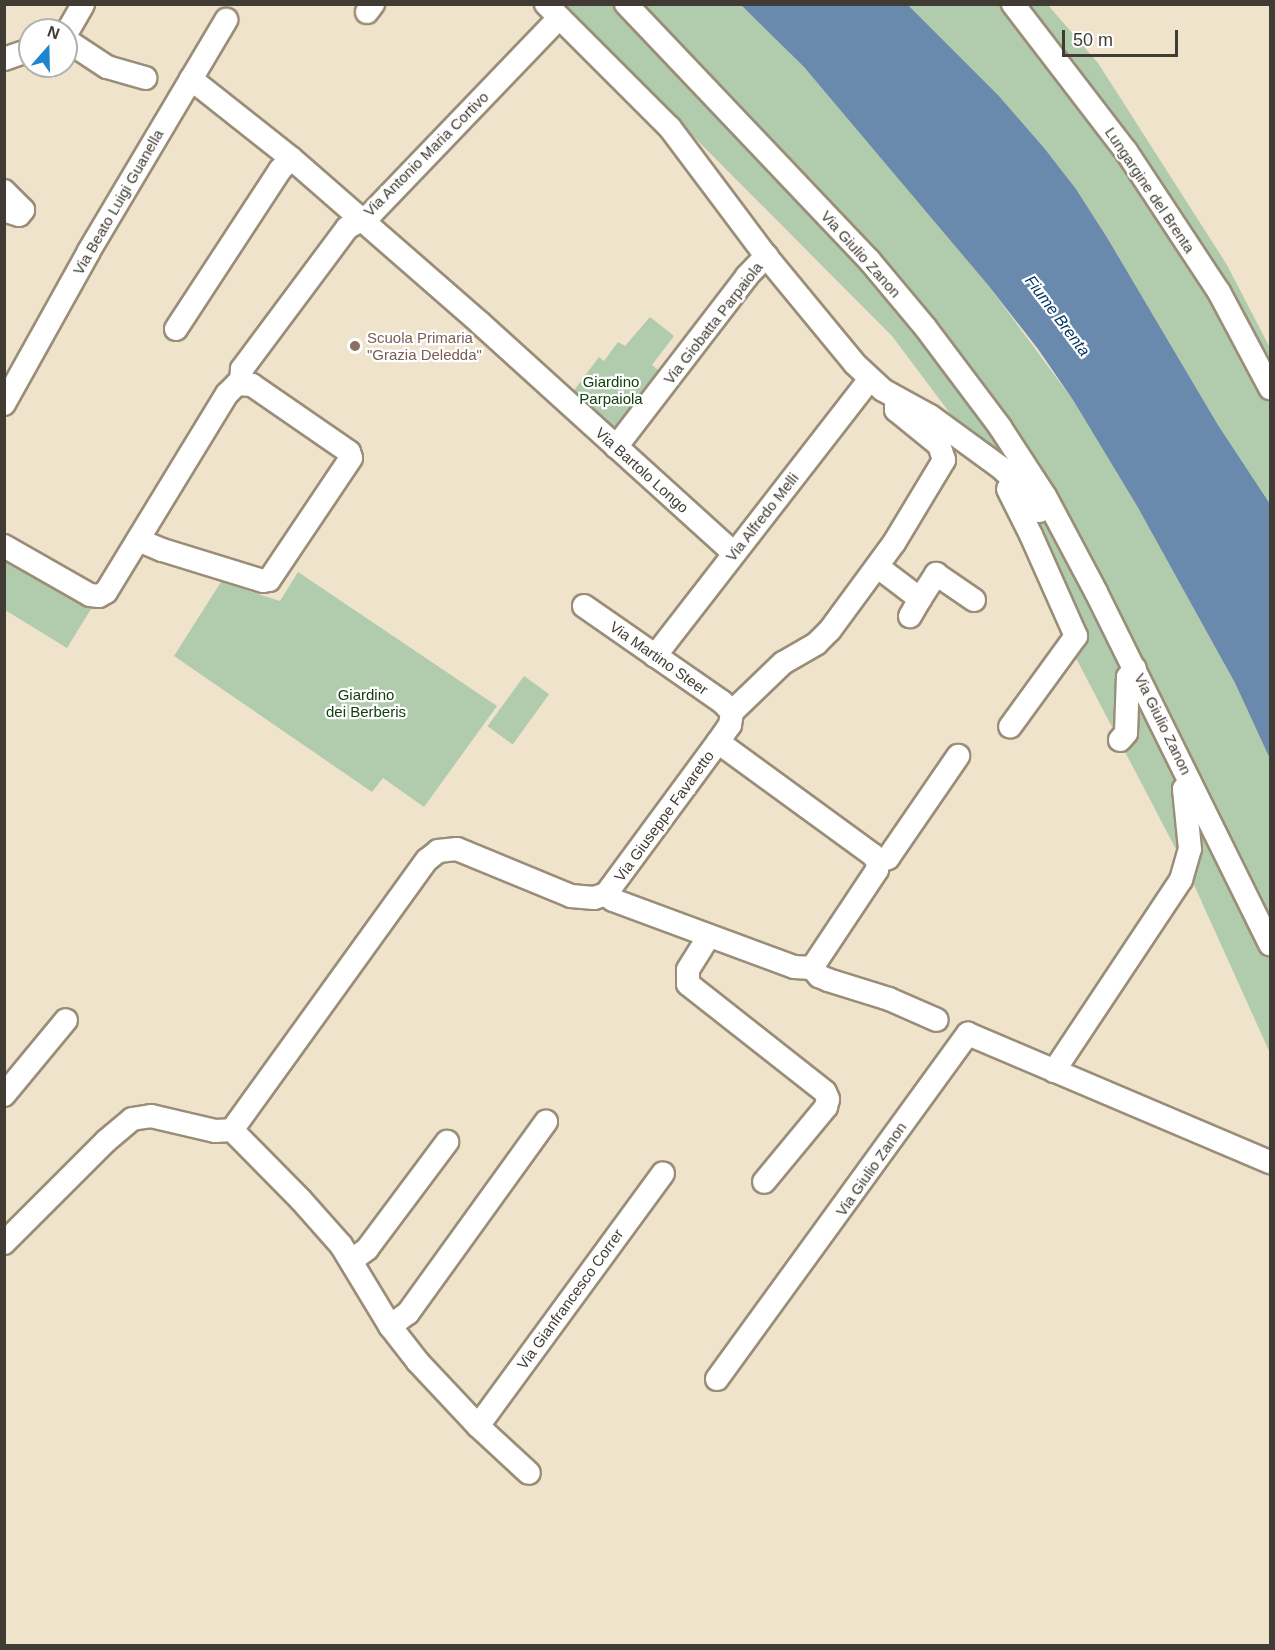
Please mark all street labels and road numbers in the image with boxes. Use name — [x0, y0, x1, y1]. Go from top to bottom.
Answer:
street label: Via Antonio Maria Cortivo — [360, 88, 492, 220]
street label: Lungargine del Brenta — [1101, 124, 1199, 256]
street label: Via Beato Luigi Guanella — [69, 126, 167, 278]
street label: Via Giulio Zanon — [817, 207, 905, 301]
street label: Via Giobatta Parpaiola — [660, 258, 766, 388]
street label: Via Bartolo Longo — [592, 424, 692, 516]
street label: Via Alfredo Melli — [722, 469, 802, 565]
street label: Via Martino Steer — [606, 617, 712, 699]
street label: Via Giulio Zanon — [1131, 670, 1195, 778]
street label: Via Giuseppe Favaretto — [610, 747, 718, 885]
street label: Via Giulio Zanon — [832, 1119, 910, 1219]
street label: Via Gianfrancesco Correr — [513, 1225, 627, 1373]

